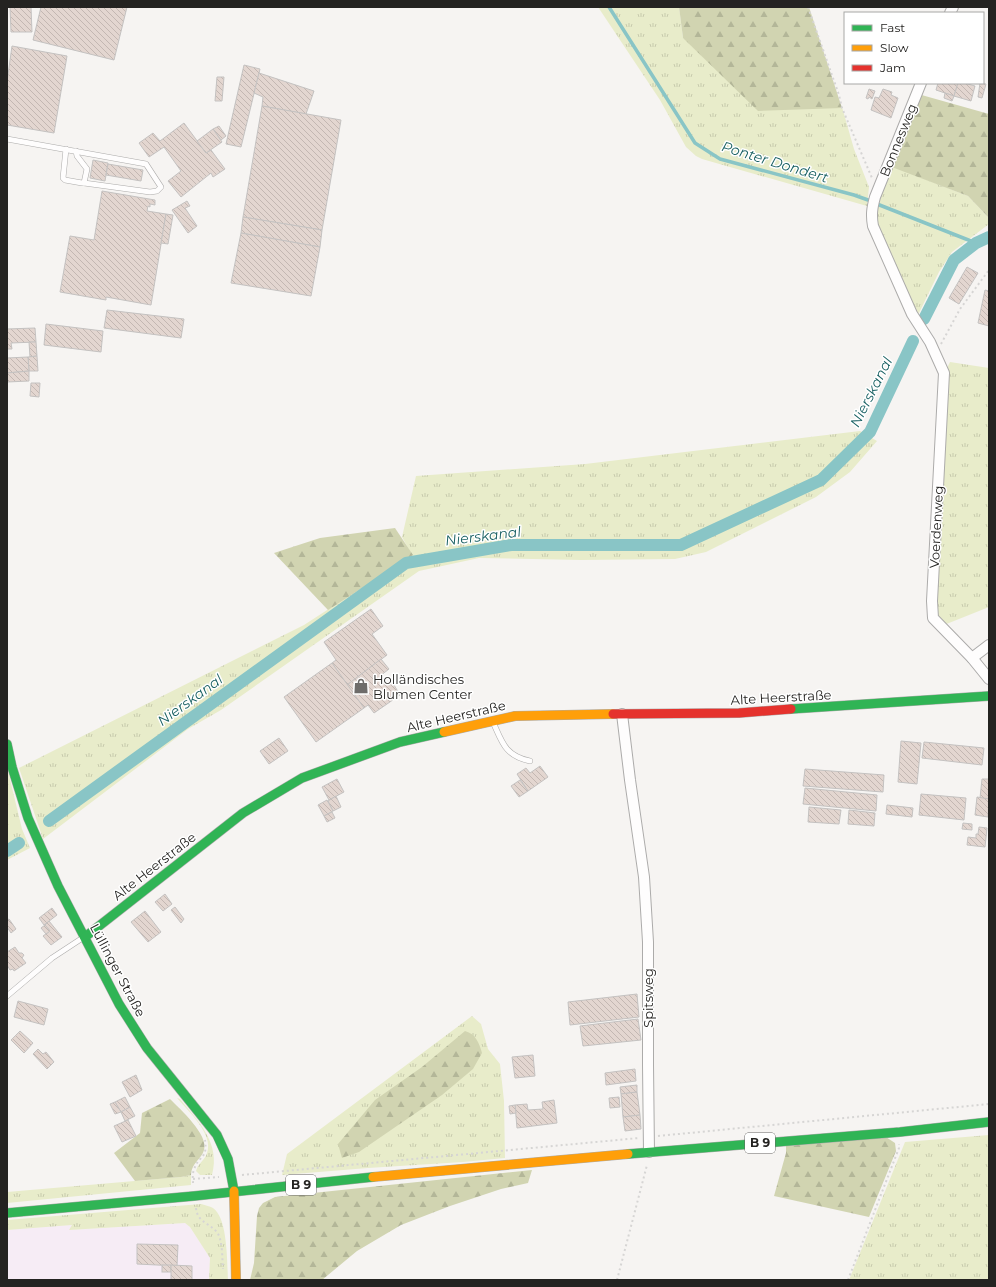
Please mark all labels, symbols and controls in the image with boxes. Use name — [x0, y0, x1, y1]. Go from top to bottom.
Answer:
legend — [844, 12, 984, 84]
text: Fast — [880, 20, 905, 35]
text: Slow — [880, 40, 909, 55]
text: Jam — [879, 60, 906, 75]
street label: Bonnesweg — [876, 101, 920, 179]
water label: Ponter Dondert — [720, 137, 831, 187]
water label: Nierskanal — [846, 354, 896, 430]
street label: Voerdenweg — [926, 485, 946, 569]
water label: Nierskanal — [444, 522, 522, 550]
water label: Nierskanal — [154, 670, 226, 730]
place label: Holländisches Blumen Center — [373, 671, 473, 702]
shop icon: Holländisches Blumen Center — [352, 677, 370, 695]
street label: Alte Heerstraße — [730, 686, 832, 708]
street label: Alte Heerstraße — [405, 697, 507, 735]
street label: Alte Heerstraße — [109, 829, 199, 903]
street label: Lüllinger Straße — [87, 921, 149, 1019]
street label: Spitsweg — [640, 968, 656, 1028]
road number: B 9 — [745, 1133, 775, 1153]
road number: B 9 — [286, 1175, 316, 1195]

